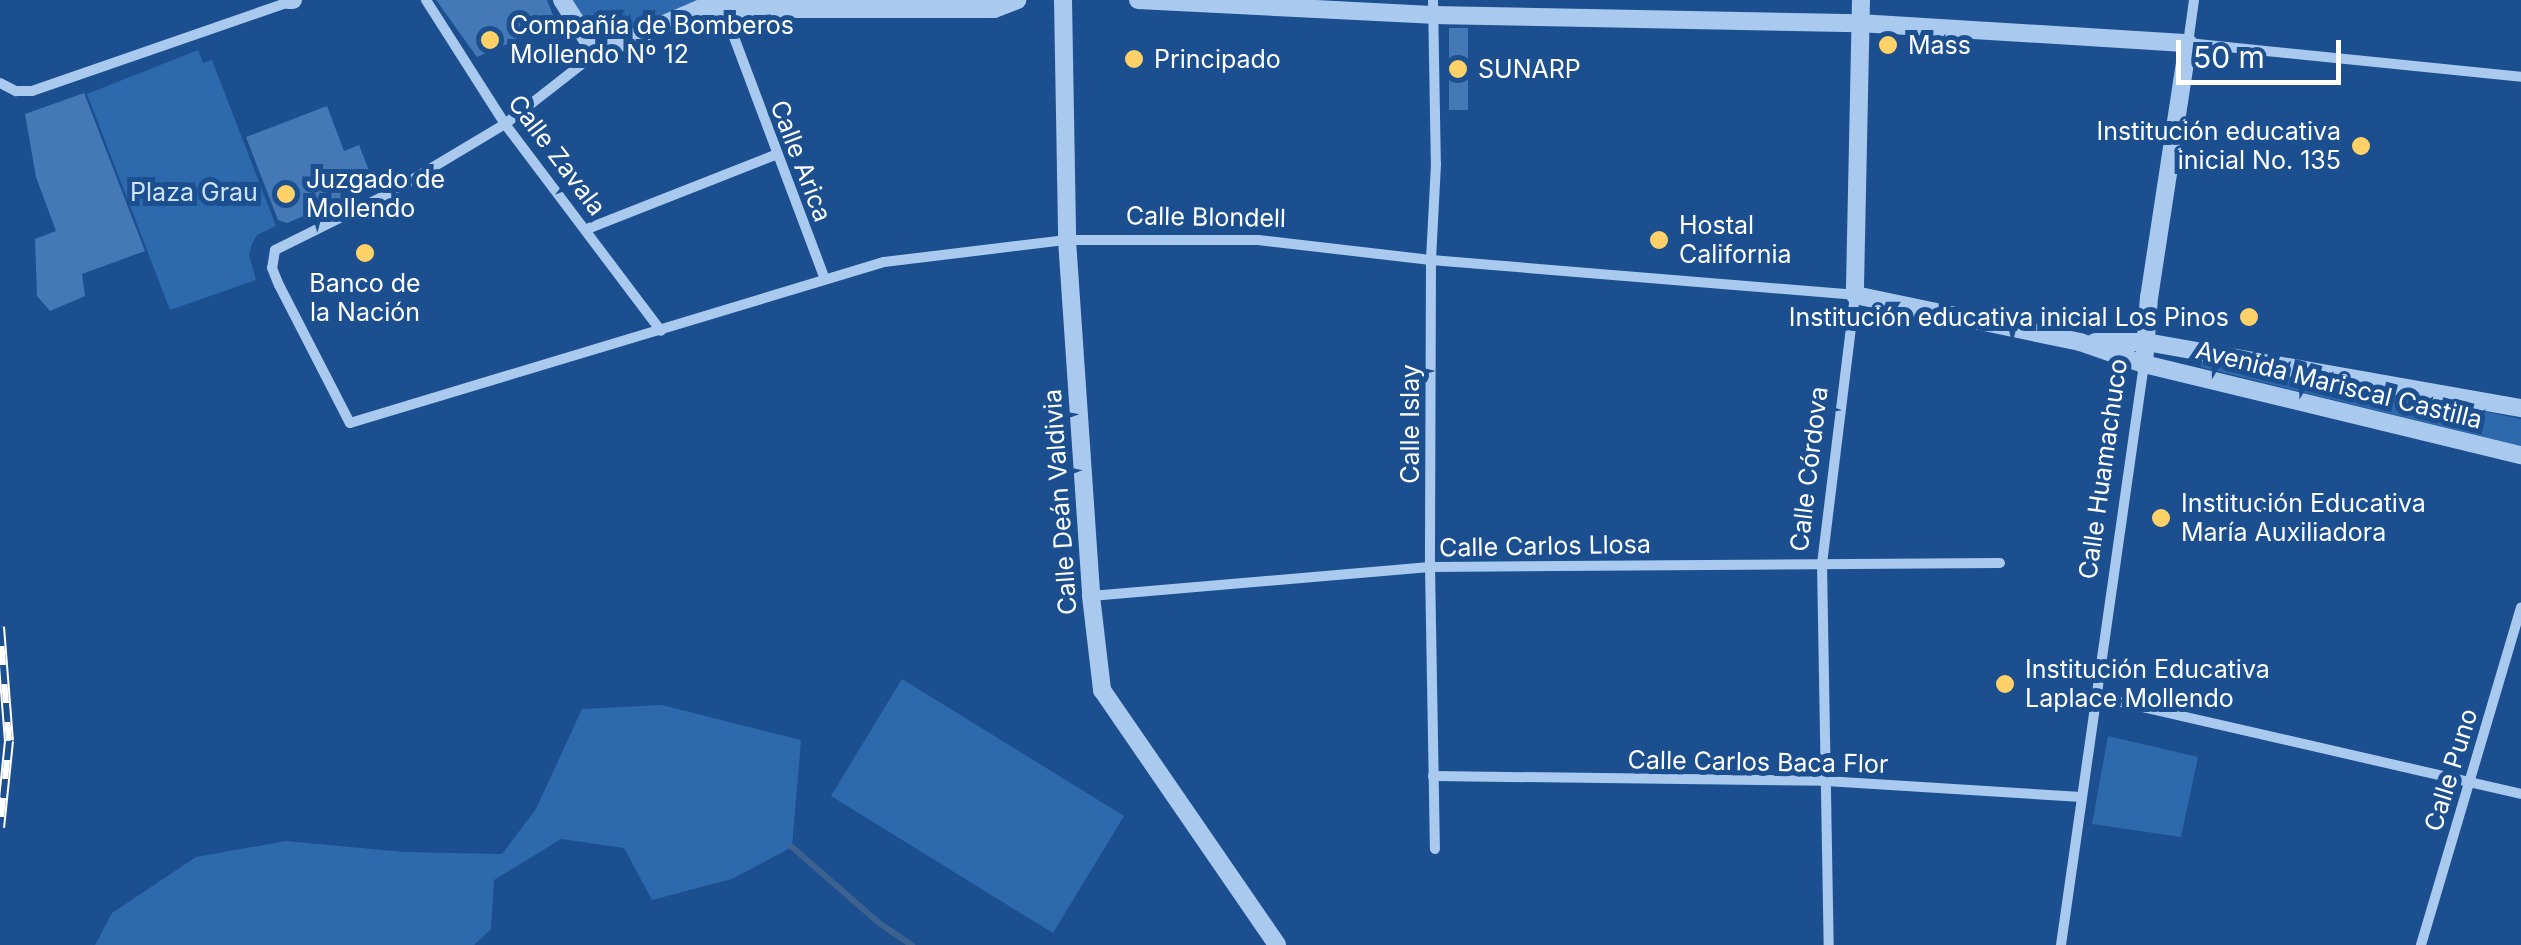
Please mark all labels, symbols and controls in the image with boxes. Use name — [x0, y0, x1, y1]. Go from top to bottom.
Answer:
place label: Compañía de Bomberos Mollendo Nº 12 — [510, 11, 794, 70]
scale bar — [2181, 20, 2346, 82]
marker: Compañía de Bomberos Mollendo Nº 12 — [479, 29, 501, 51]
place label: Mass — [1908, 30, 1971, 60]
marker: Mass — [1877, 34, 1899, 56]
text: 50 m — [2193, 39, 2265, 75]
place label: Principado — [1154, 44, 1281, 74]
marker: Principado — [1123, 48, 1145, 70]
place label: SUNARP — [1478, 54, 1581, 84]
marker: SUNARP — [1447, 58, 1469, 80]
street label: Calle Zavala — [502, 89, 612, 221]
street label: Calle Arica — [764, 96, 838, 226]
place label: Institución educativa inicial No. 135 — [2097, 117, 2341, 176]
marker: Institución educativa inicial No. 135 — [2350, 135, 2372, 157]
place label: Juzgado de Mollendo — [306, 165, 445, 224]
park label: Plaza Grau — [130, 177, 258, 207]
marker: Juzgado de Mollendo — [275, 183, 297, 205]
street label: Calle Blondell — [1126, 201, 1286, 233]
place label: Hostal California — [1679, 211, 1792, 270]
marker: Hostal California — [1648, 229, 1670, 251]
marker: Banco de la Nación — [354, 242, 376, 264]
place label: Banco de la Nación — [309, 269, 421, 328]
place label: Institución educativa inicial Los Pinos — [1789, 302, 2229, 332]
marker: Institución educativa inicial Los Pinos — [2238, 306, 2260, 328]
street label: Avenida Mariscal Castilla — [2193, 335, 2485, 435]
street label: Calle Huamachuco — [2073, 357, 2133, 581]
street label: Calle Islay — [1395, 364, 1425, 484]
street label: Calle Córdova — [1784, 385, 1834, 553]
street label: Calle Deán Valdivia — [1037, 388, 1083, 616]
place label: Institución Educativa María Auxiliadora — [2181, 489, 2426, 548]
marker: Institución Educativa María Auxiliadora — [2150, 507, 2172, 529]
street label: Calle Carlos Llosa — [1439, 529, 1651, 563]
place label: Institución Educativa Laplace Mollendo — [2025, 655, 2270, 714]
marker: Institución Educativa Laplace Mollendo — [1994, 673, 2016, 695]
street label: Calle Puno — [2418, 705, 2484, 835]
street label: Calle Carlos Baca Flor — [1627, 745, 1889, 779]

